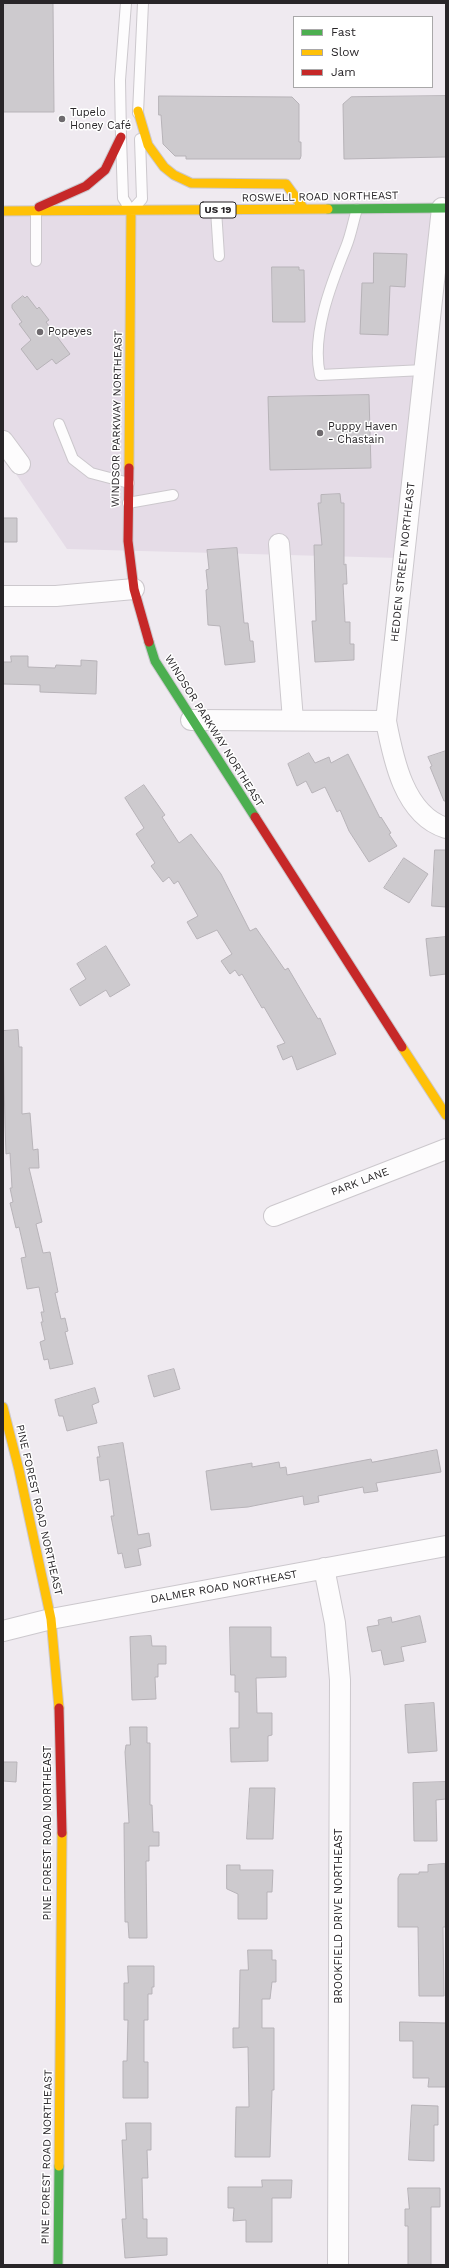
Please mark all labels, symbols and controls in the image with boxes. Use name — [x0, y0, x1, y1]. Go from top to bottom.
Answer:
legend — [293, 16, 433, 88]
text: Fast — [331, 25, 356, 39]
text: Slow — [331, 45, 359, 59]
text: Jam — [331, 65, 356, 79]
place label: Tupelo Honey Café — [70, 106, 131, 132]
marker: Tupelo Honey Café — [57, 114, 67, 124]
street label: ROSWELL ROAD NORTHEAST — [241, 189, 399, 205]
road number: US 19 — [200, 202, 236, 218]
place label: Popeyes — [48, 325, 92, 339]
marker: Popeyes — [35, 327, 45, 337]
street label: WINDSOR PARKWAY NORTHEAST — [109, 331, 125, 507]
place label: Puppy Haven - Chastain — [328, 420, 397, 446]
marker: Puppy Haven - Chastain — [315, 428, 325, 438]
street label: HEDDEN STREET NORTHEAST — [388, 481, 418, 643]
street label: WINDSOR PARKWAY NORTHEAST — [162, 653, 266, 809]
street label: PARK LANE — [329, 1165, 391, 1199]
street label: PINE FOREST ROAD NORTHEAST — [13, 1423, 65, 1597]
street label: DALMER ROAD NORTHEAST — [150, 1568, 298, 1606]
street label: PINE FOREST ROAD NORTHEAST — [41, 1746, 55, 1920]
street label: BROOKFIELD DRIVE NORTHEAST — [332, 1828, 346, 2004]
street label: PINE FOREST ROAD NORTHEAST — [39, 2069, 55, 2245]

